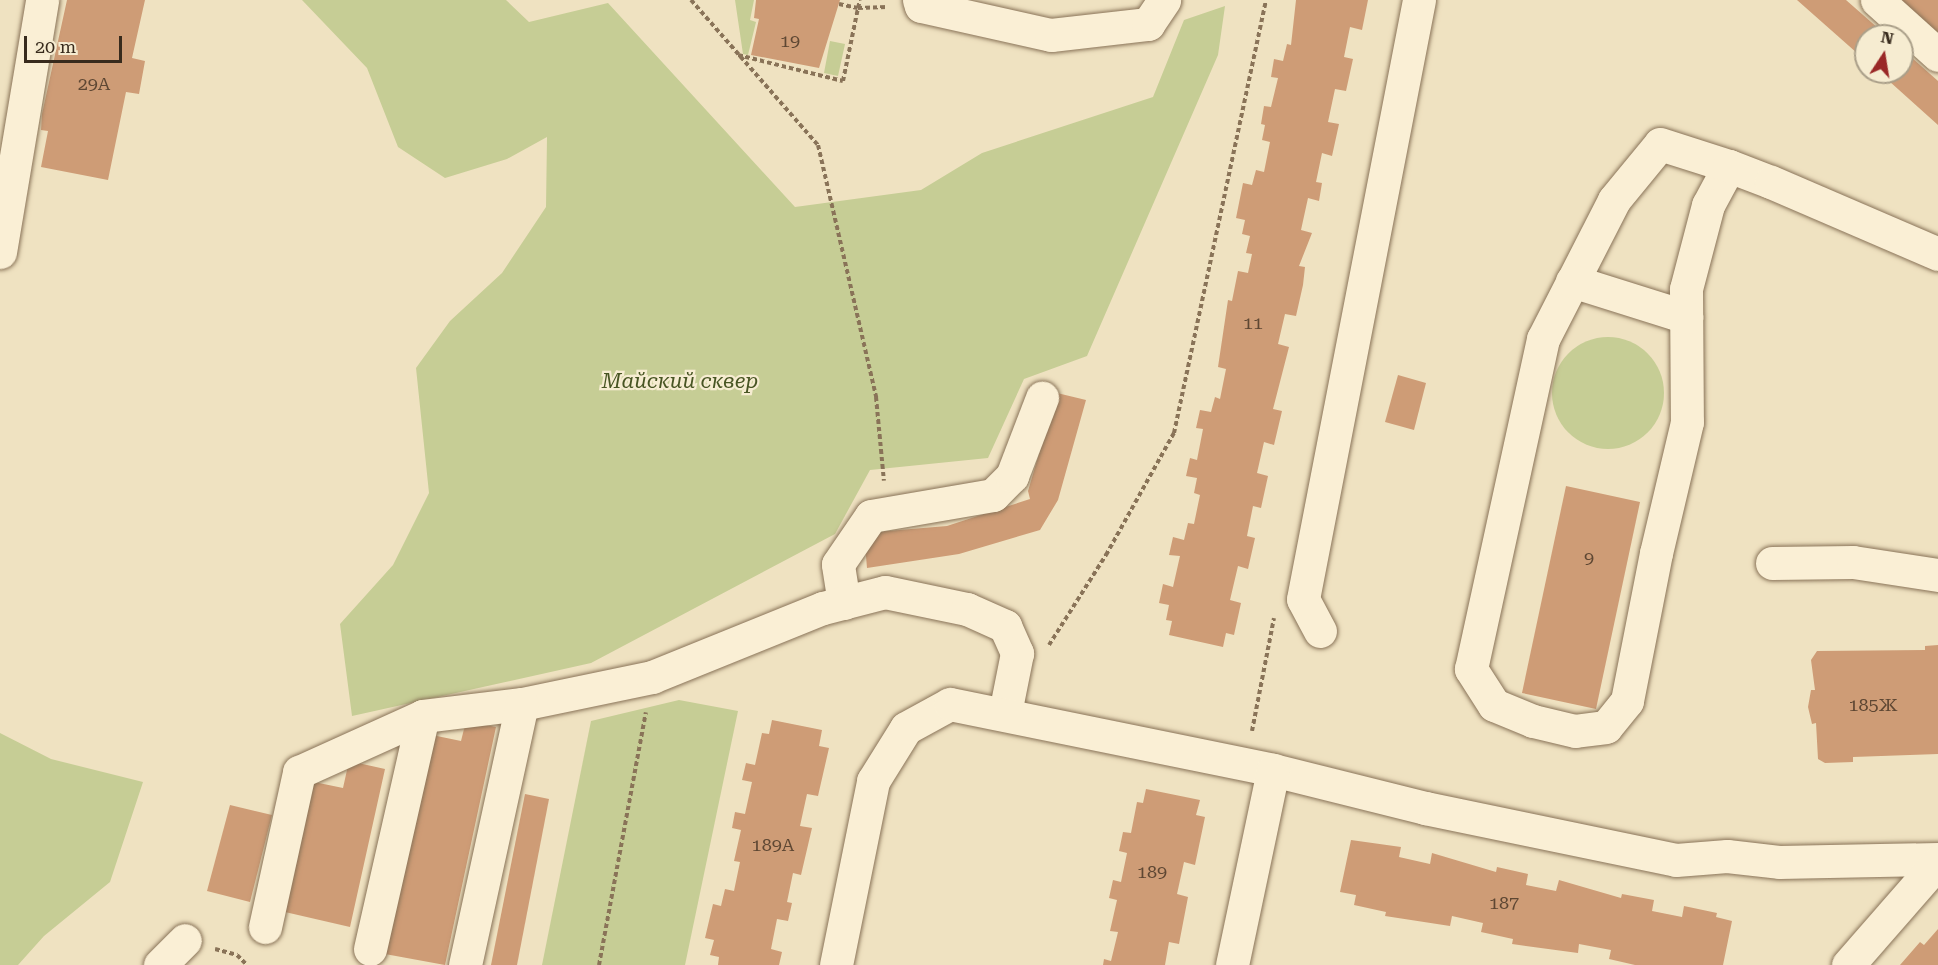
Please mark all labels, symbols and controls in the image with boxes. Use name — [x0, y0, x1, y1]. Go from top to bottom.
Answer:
scale bar — [27, 24, 124, 62]
north arrow — [1854, 24, 1914, 84]
text: N — [1879, 27, 1895, 48]
house number: 19 — [780, 30, 800, 52]
text: 20 m — [35, 36, 76, 57]
house number: 29А — [78, 73, 110, 95]
house number: 11 — [1243, 312, 1263, 334]
park label: Майский сквер — [602, 368, 758, 394]
house number: 9 — [1584, 547, 1594, 569]
house number: 185Ж — [1848, 694, 1898, 716]
house number: 189А — [752, 834, 794, 856]
house number: 189 — [1137, 861, 1167, 883]
house number: 187 — [1489, 892, 1519, 914]

